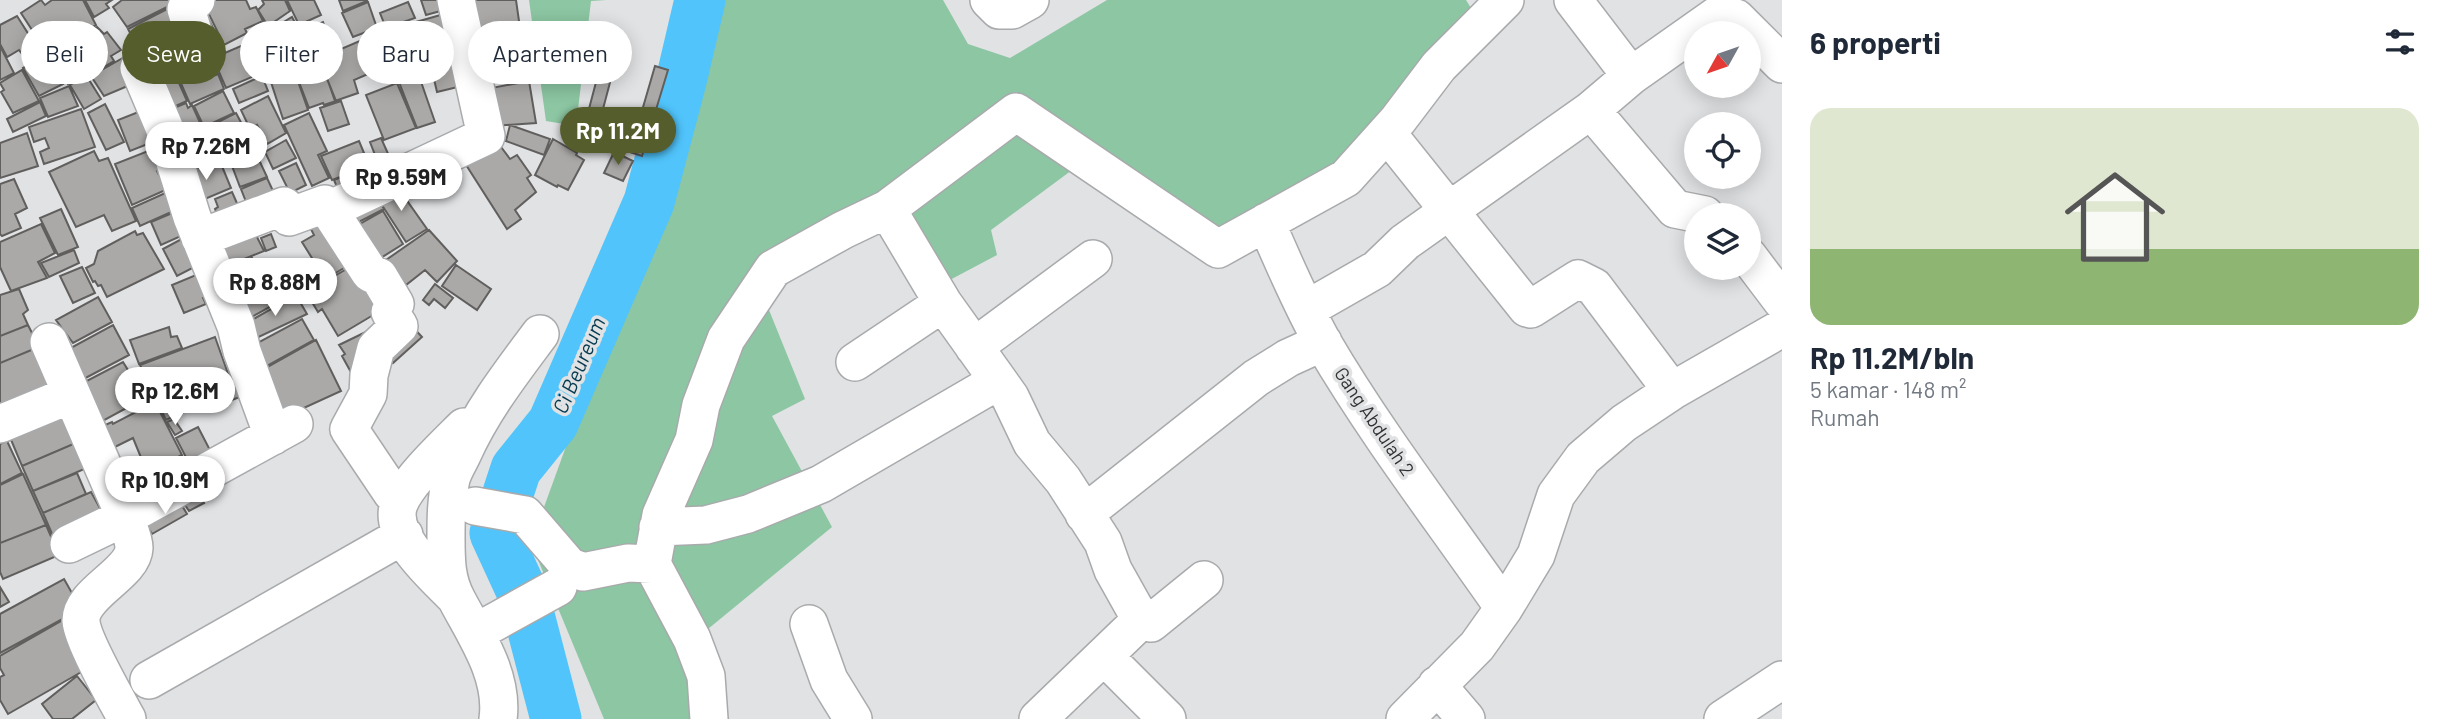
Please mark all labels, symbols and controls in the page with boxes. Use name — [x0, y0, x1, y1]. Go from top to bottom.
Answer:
chip: Beli — [21, 21, 108, 84]
chip: Sewa — [122, 21, 226, 84]
chip: Filter — [240, 21, 343, 84]
chip: Baru — [357, 21, 454, 84]
chip: Apartemen — [468, 21, 632, 84]
north arrow — [1684, 21, 1760, 98]
map controls — [1684, 21, 1761, 280]
icon: filters — [2381, 23, 2419, 61]
text: 6 properti — [1810, 24, 1941, 60]
pin: Rp 11.2M — [546, 108, 690, 167]
button: locate — [1684, 112, 1761, 189]
text: Rp 11.2M — [576, 116, 660, 144]
pin: Rp 7.26M — [134, 122, 278, 182]
text: Rp 7.26M — [161, 131, 251, 159]
pin: Rp 9.59M — [329, 154, 473, 213]
icon: home — [2052, 154, 2178, 280]
text: Rp 9.59M — [355, 162, 447, 190]
button: layers — [1684, 203, 1761, 280]
pin: Rp 8.88M — [203, 258, 347, 318]
text: Rp 8.88M — [229, 267, 321, 295]
water label: Ci Beureum — [547, 313, 609, 417]
text: Rp 11.2M/bln — [1810, 339, 1974, 375]
street label: Gang Abdulah 2 — [1330, 362, 1420, 480]
pin: Rp 12.6M — [103, 368, 247, 427]
text: 5 kamar · 148 m² — [1810, 375, 1967, 403]
text: Rp 12.6M — [131, 376, 219, 404]
text: Rumah — [1810, 403, 1880, 431]
pin: Rp 10.9M — [93, 456, 237, 516]
text: Rp 10.9M — [121, 465, 209, 493]

